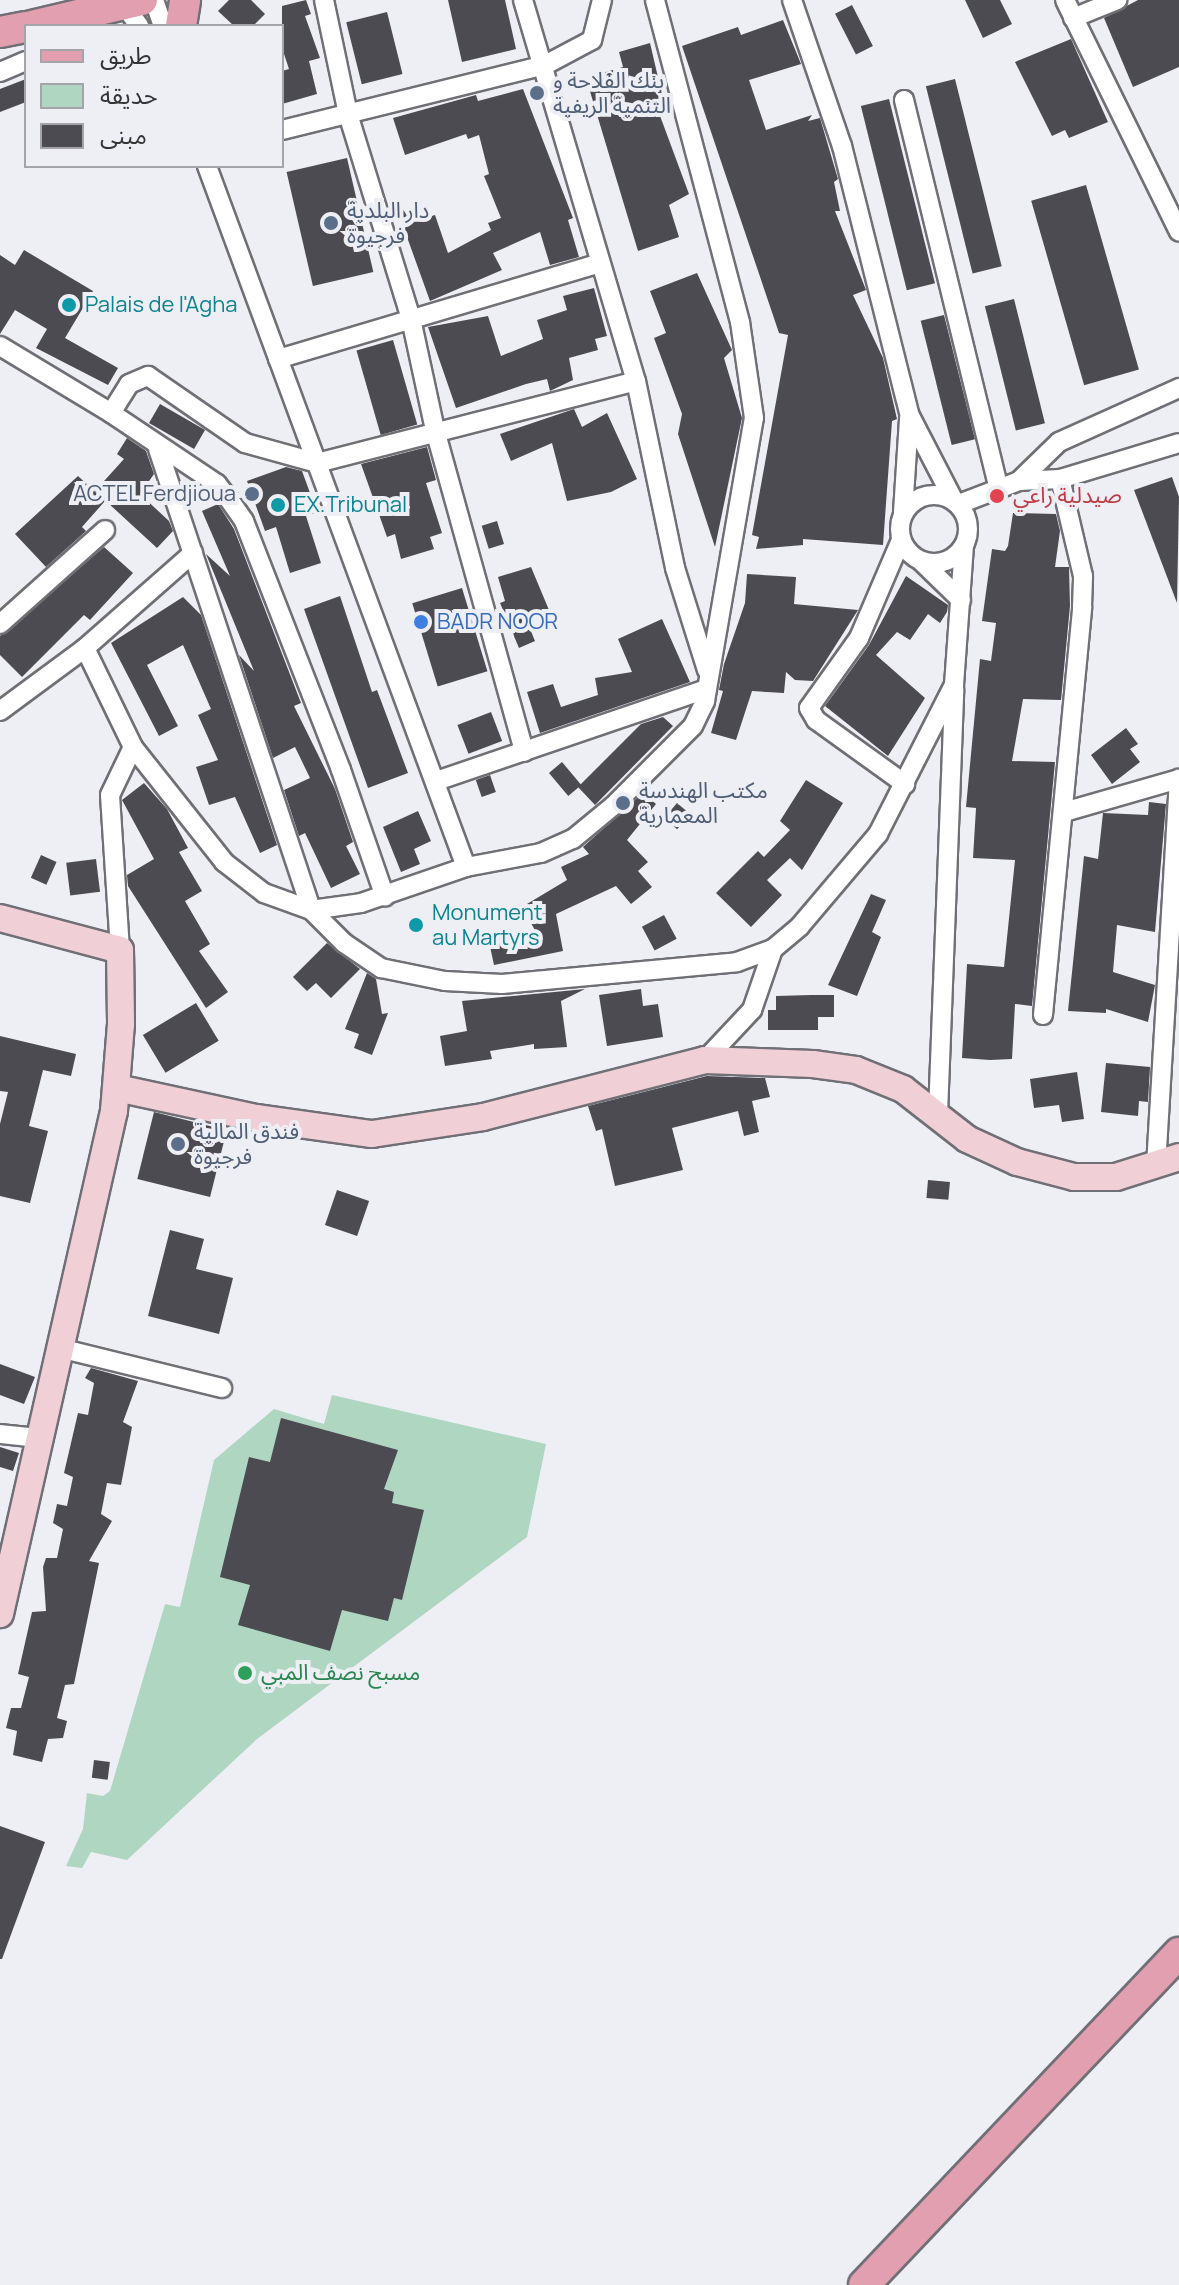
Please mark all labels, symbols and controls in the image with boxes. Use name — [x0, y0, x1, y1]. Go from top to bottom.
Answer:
legend — [24, 24, 284, 168]
text: طريق — [100, 38, 152, 71]
place label: بنك الفلاحة و التنمية الريفية — [553, 67, 671, 118]
text: حديقة — [100, 78, 158, 111]
marker: بنك الفلاحة و التنمية الريفية — [528, 84, 546, 102]
text: مبنى — [100, 118, 147, 151]
place label: دار البلدية فرجيوة — [347, 197, 429, 248]
marker: دار البلدية فرجيوة — [322, 214, 340, 232]
place label: Palais de l'Agha — [85, 292, 238, 318]
marker: Palais de l'Agha — [60, 296, 78, 314]
place label: ACTEL Ferdjioua — [72, 481, 236, 507]
place label: صيدلية راعي — [1013, 483, 1122, 509]
marker: ACTEL Ferdjioua — [243, 485, 261, 503]
marker: صيدلية راعي — [988, 487, 1006, 505]
place label: EX.Tribunal — [294, 492, 407, 518]
marker: EX.Tribunal — [269, 496, 287, 514]
place label: BADR NOOR — [437, 609, 558, 635]
marker: BADR NOOR — [412, 613, 430, 631]
place label: مكتب الهندسة المعمارية — [639, 777, 768, 828]
marker: مكتب الهندسة المعمارية — [614, 794, 632, 812]
place label: Monument au Martyrs — [432, 899, 543, 950]
marker: Monument au Martyrs — [407, 916, 425, 934]
place label: فندق المالية فرجيوة — [194, 1118, 299, 1170]
marker: فندق المالية فرجيوة — [169, 1135, 187, 1153]
place label: مسبح نصف المبي — [261, 1660, 420, 1686]
marker: مسبح نصف المبي — [236, 1664, 254, 1682]

